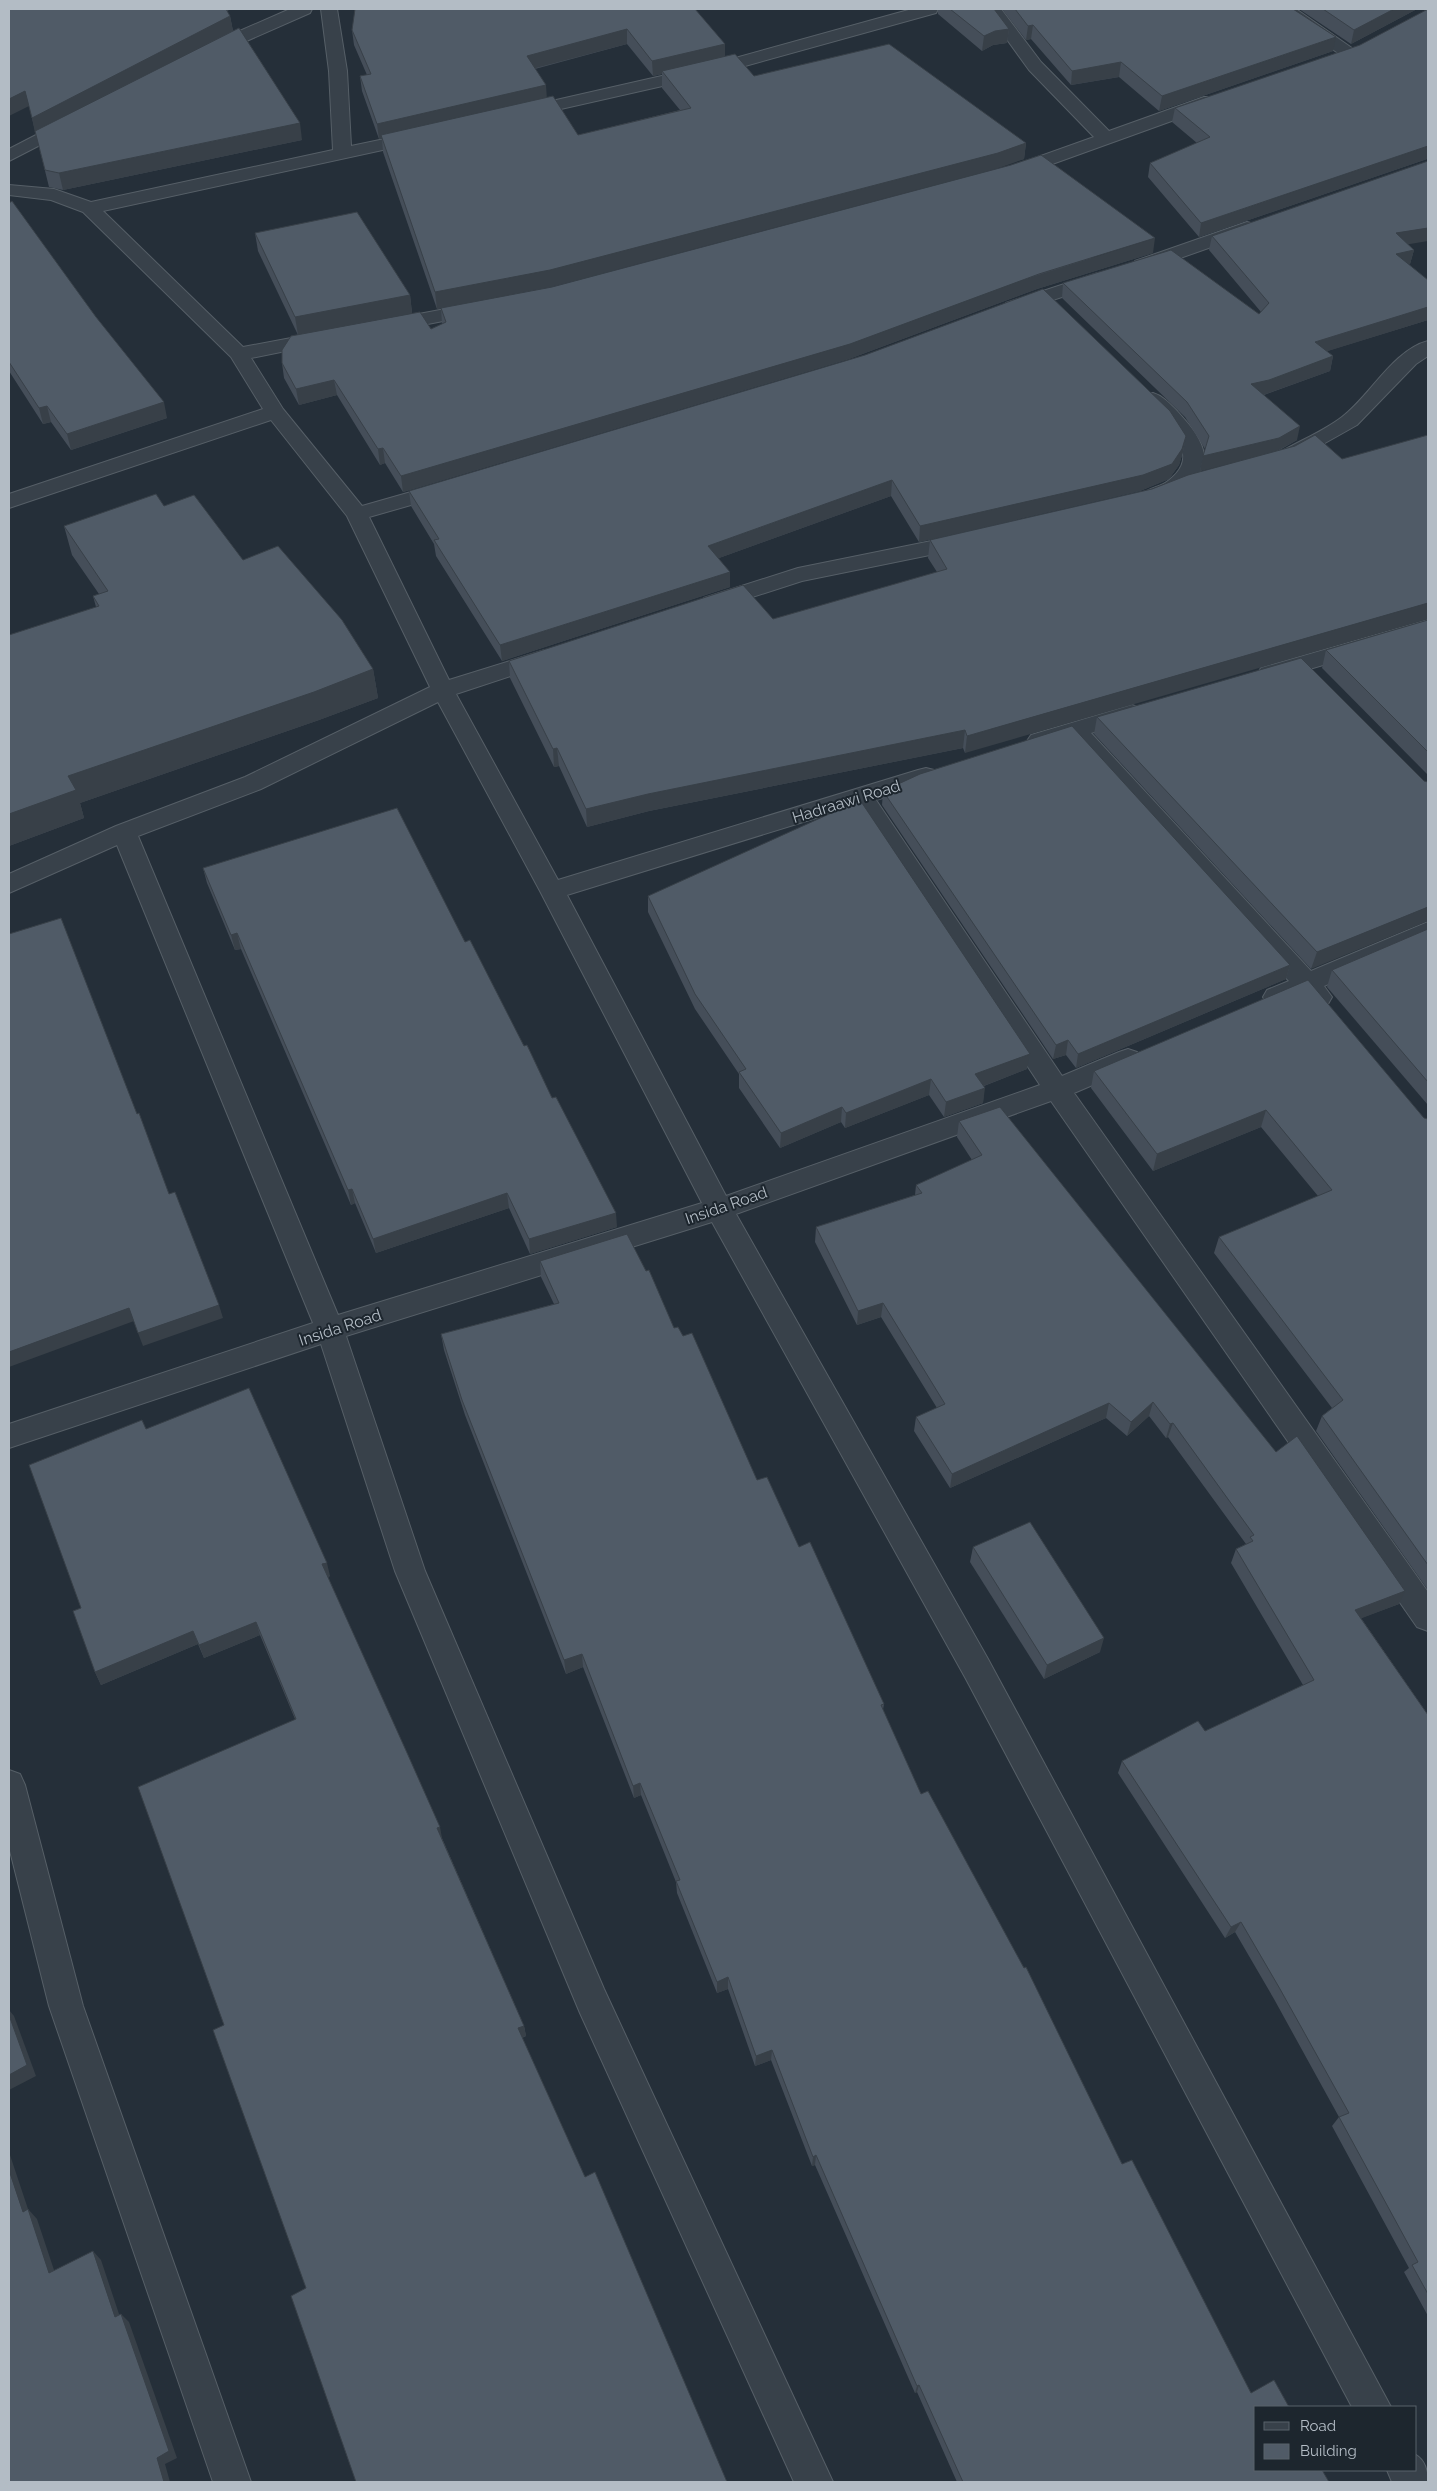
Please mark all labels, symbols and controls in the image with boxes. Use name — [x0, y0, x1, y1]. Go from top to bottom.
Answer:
street label: Hadraawi Road — [790, 776, 903, 827]
street label: Insida Road — [683, 1183, 770, 1228]
street label: Insida Road — [296, 1305, 384, 1350]
legend — [1254, 2406, 1417, 2471]
text: Road — [1300, 2417, 1336, 2435]
text: Building — [1300, 2442, 1357, 2460]

